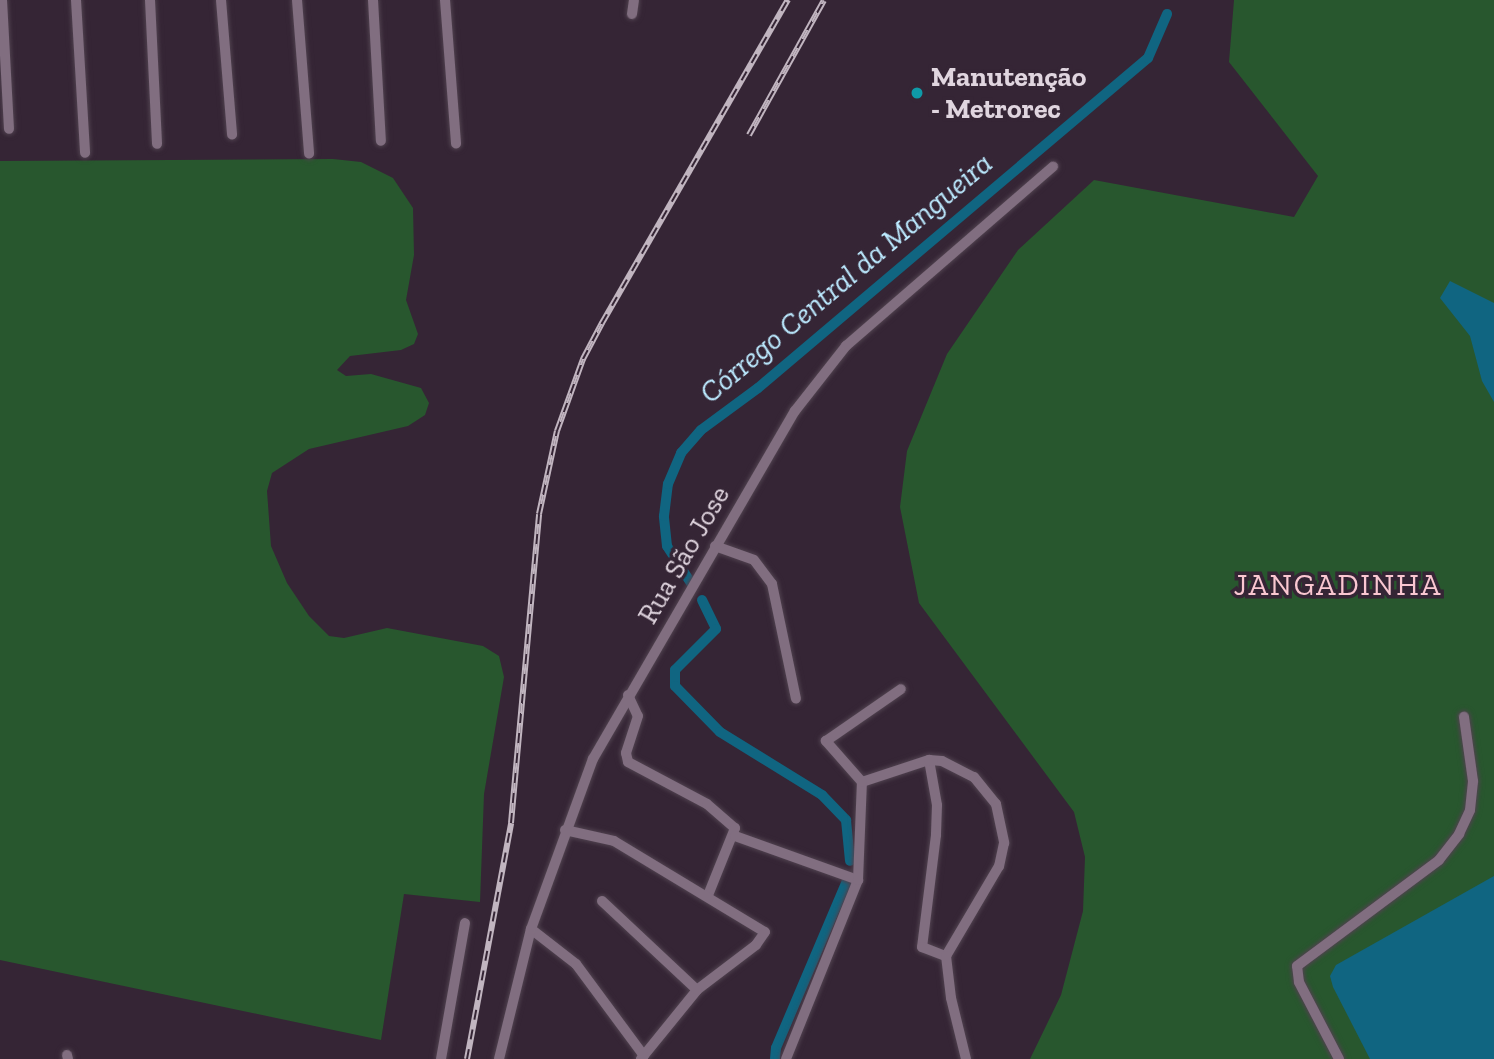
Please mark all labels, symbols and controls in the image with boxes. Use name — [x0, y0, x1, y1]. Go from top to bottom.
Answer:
place label: Manutenção - Metrorec — [931, 60, 1086, 126]
marker: Manutenção - Metrorec — [909, 85, 925, 101]
water label: Córrego Central da Mangueira — [693, 145, 999, 411]
street label: Rua São Jose — [631, 480, 737, 630]
district label: JANGADINHA — [1235, 567, 1441, 603]

